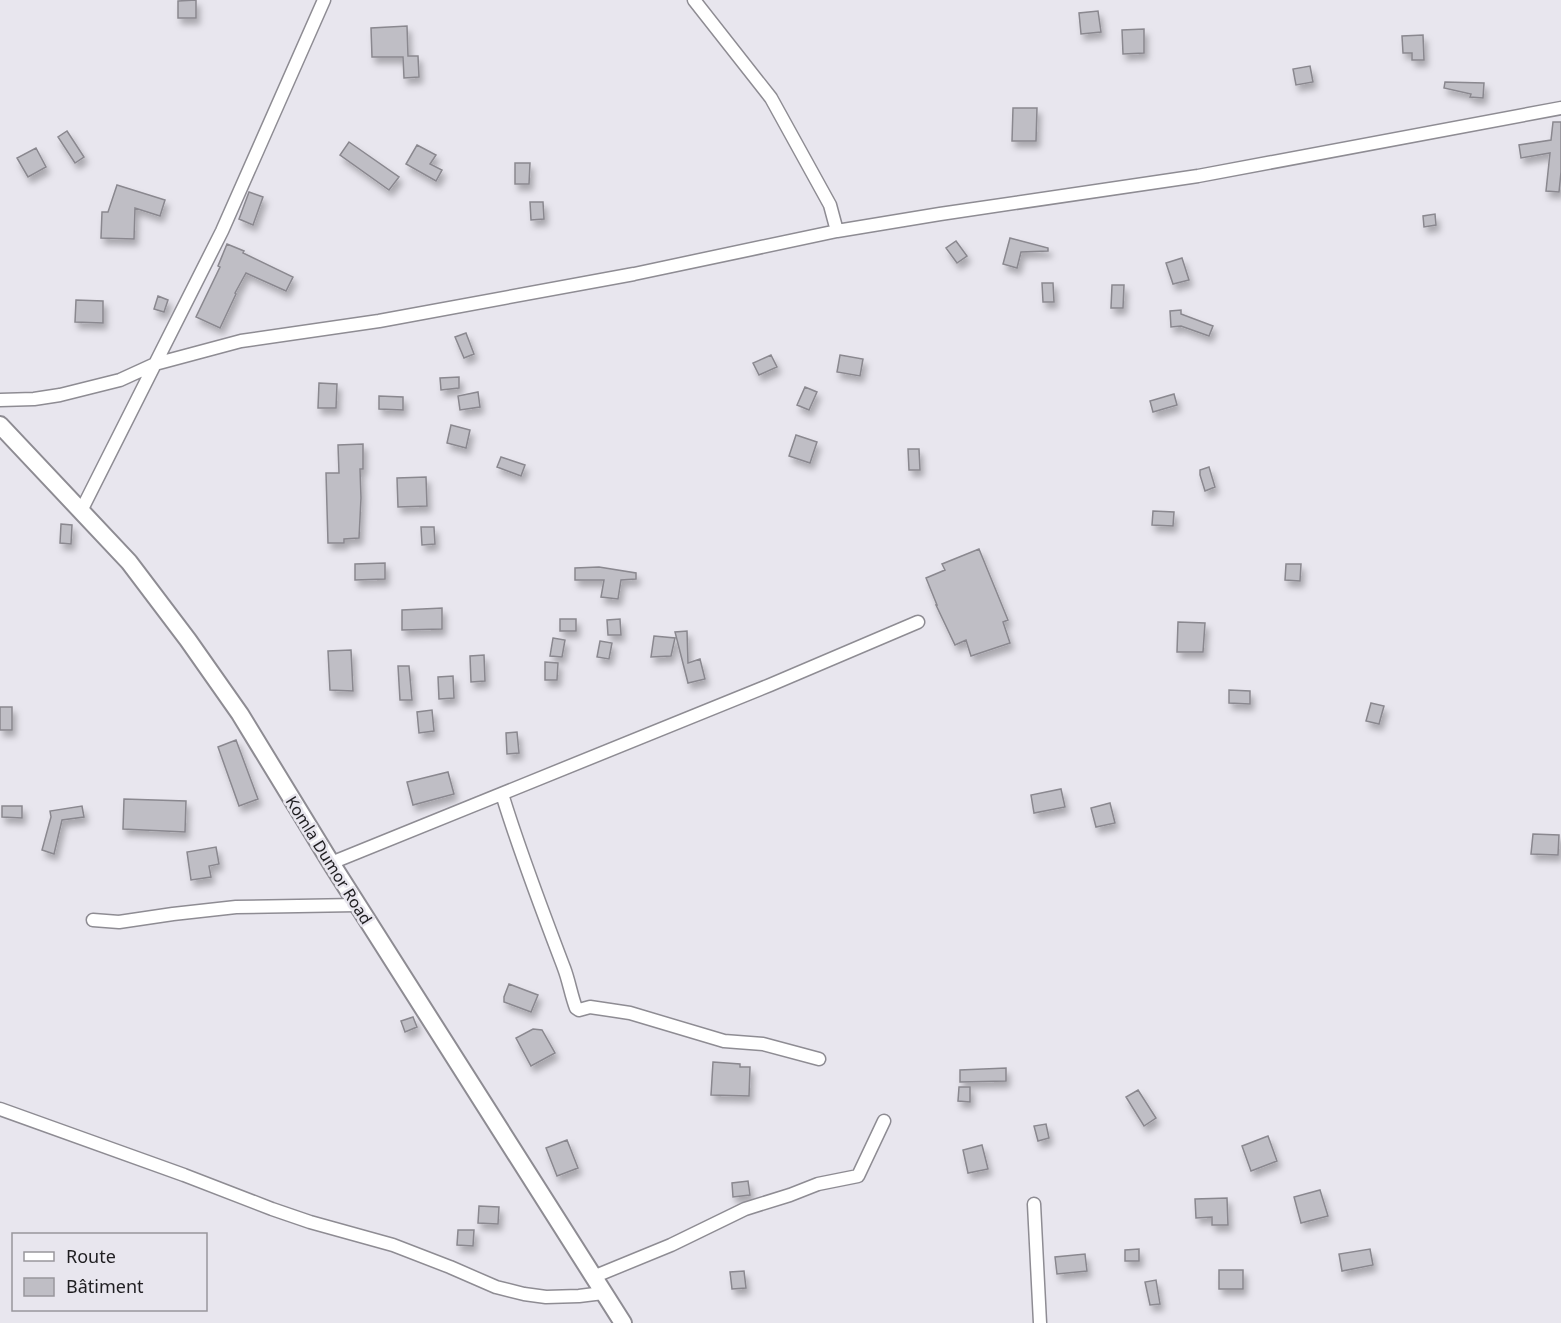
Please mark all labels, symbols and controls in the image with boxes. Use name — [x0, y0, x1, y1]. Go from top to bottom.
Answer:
street label: Komla Dumor Road — [281, 792, 377, 928]
legend — [12, 1233, 207, 1311]
text: Route — [66, 1244, 116, 1268]
text: Bâtiment — [66, 1274, 144, 1298]

